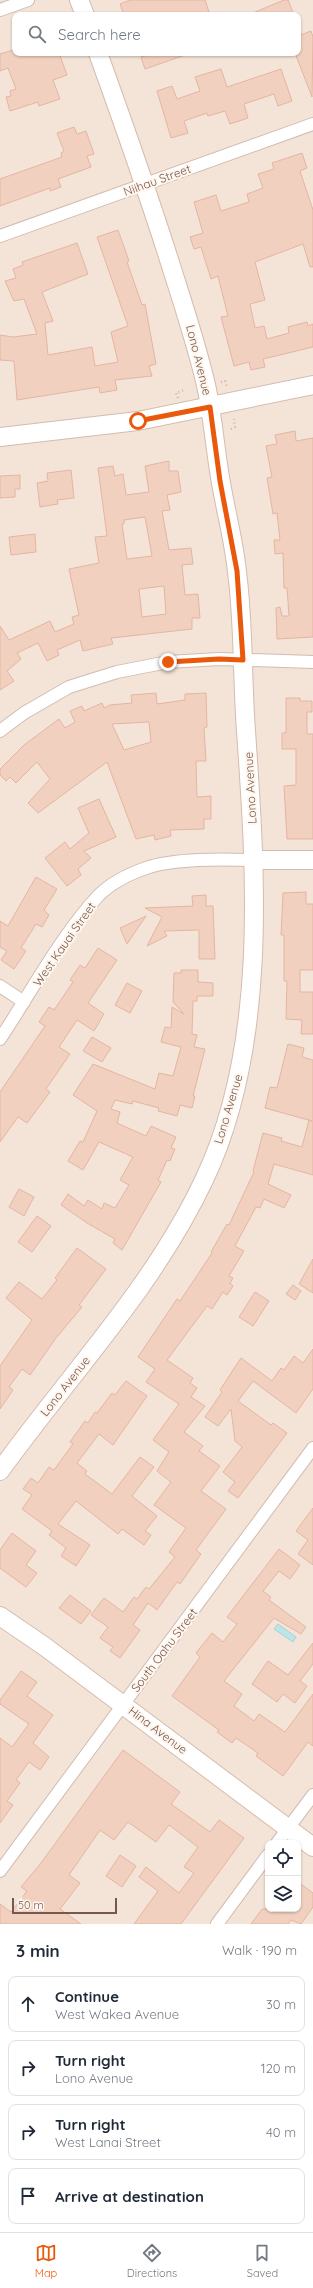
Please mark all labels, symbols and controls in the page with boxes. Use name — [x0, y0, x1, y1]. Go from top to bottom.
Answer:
search box — [12, 12, 301, 56]
icon: search — [26, 23, 48, 45]
text: Search here — [58, 25, 141, 44]
street label: Niihau Street — [121, 161, 193, 199]
street label: Lono Avenue — [183, 323, 215, 397]
route start — [129, 412, 147, 430]
route end — [159, 653, 177, 671]
street label: Lono Avenue — [241, 751, 259, 824]
street label: West Kauai Street — [29, 899, 99, 989]
street label: Lono Avenue — [210, 1072, 246, 1146]
street label: Lono Avenue — [37, 1353, 93, 1419]
street label: South Oahu Street — [128, 1605, 200, 1695]
street label: Hina Avenue — [126, 1703, 191, 1757]
map controls — [265, 1840, 301, 1912]
button: locate — [265, 1840, 301, 1876]
button: layers — [265, 1876, 301, 1912]
scale bar — [12, 1896, 117, 1915]
text: 50 m — [18, 1898, 44, 1912]
text: 3 min — [16, 1940, 60, 1961]
text: Walk · 190 m — [222, 1942, 297, 1958]
text: Continue — [55, 1987, 119, 2006]
icon: ahead — [17, 1993, 39, 2015]
text: 30 m — [266, 1996, 296, 2012]
text: West Wakea Avenue — [55, 2006, 179, 2022]
text: Turn right — [55, 2051, 126, 2070]
icon: right — [17, 2057, 39, 2079]
text: 120 m — [261, 2060, 296, 2076]
text: Lono Avenue — [55, 2070, 133, 2086]
text: Turn right — [55, 2115, 126, 2134]
icon: right — [17, 2121, 39, 2143]
text: 40 m — [266, 2124, 296, 2140]
text: West Lanai Street — [55, 2134, 161, 2150]
icon: arrive — [17, 2185, 39, 2207]
text: Arrive at destination — [55, 2187, 204, 2206]
tab: Map — [35, 2242, 57, 2280]
tab: Directions — [127, 2242, 177, 2280]
tab: Saved — [247, 2242, 278, 2280]

